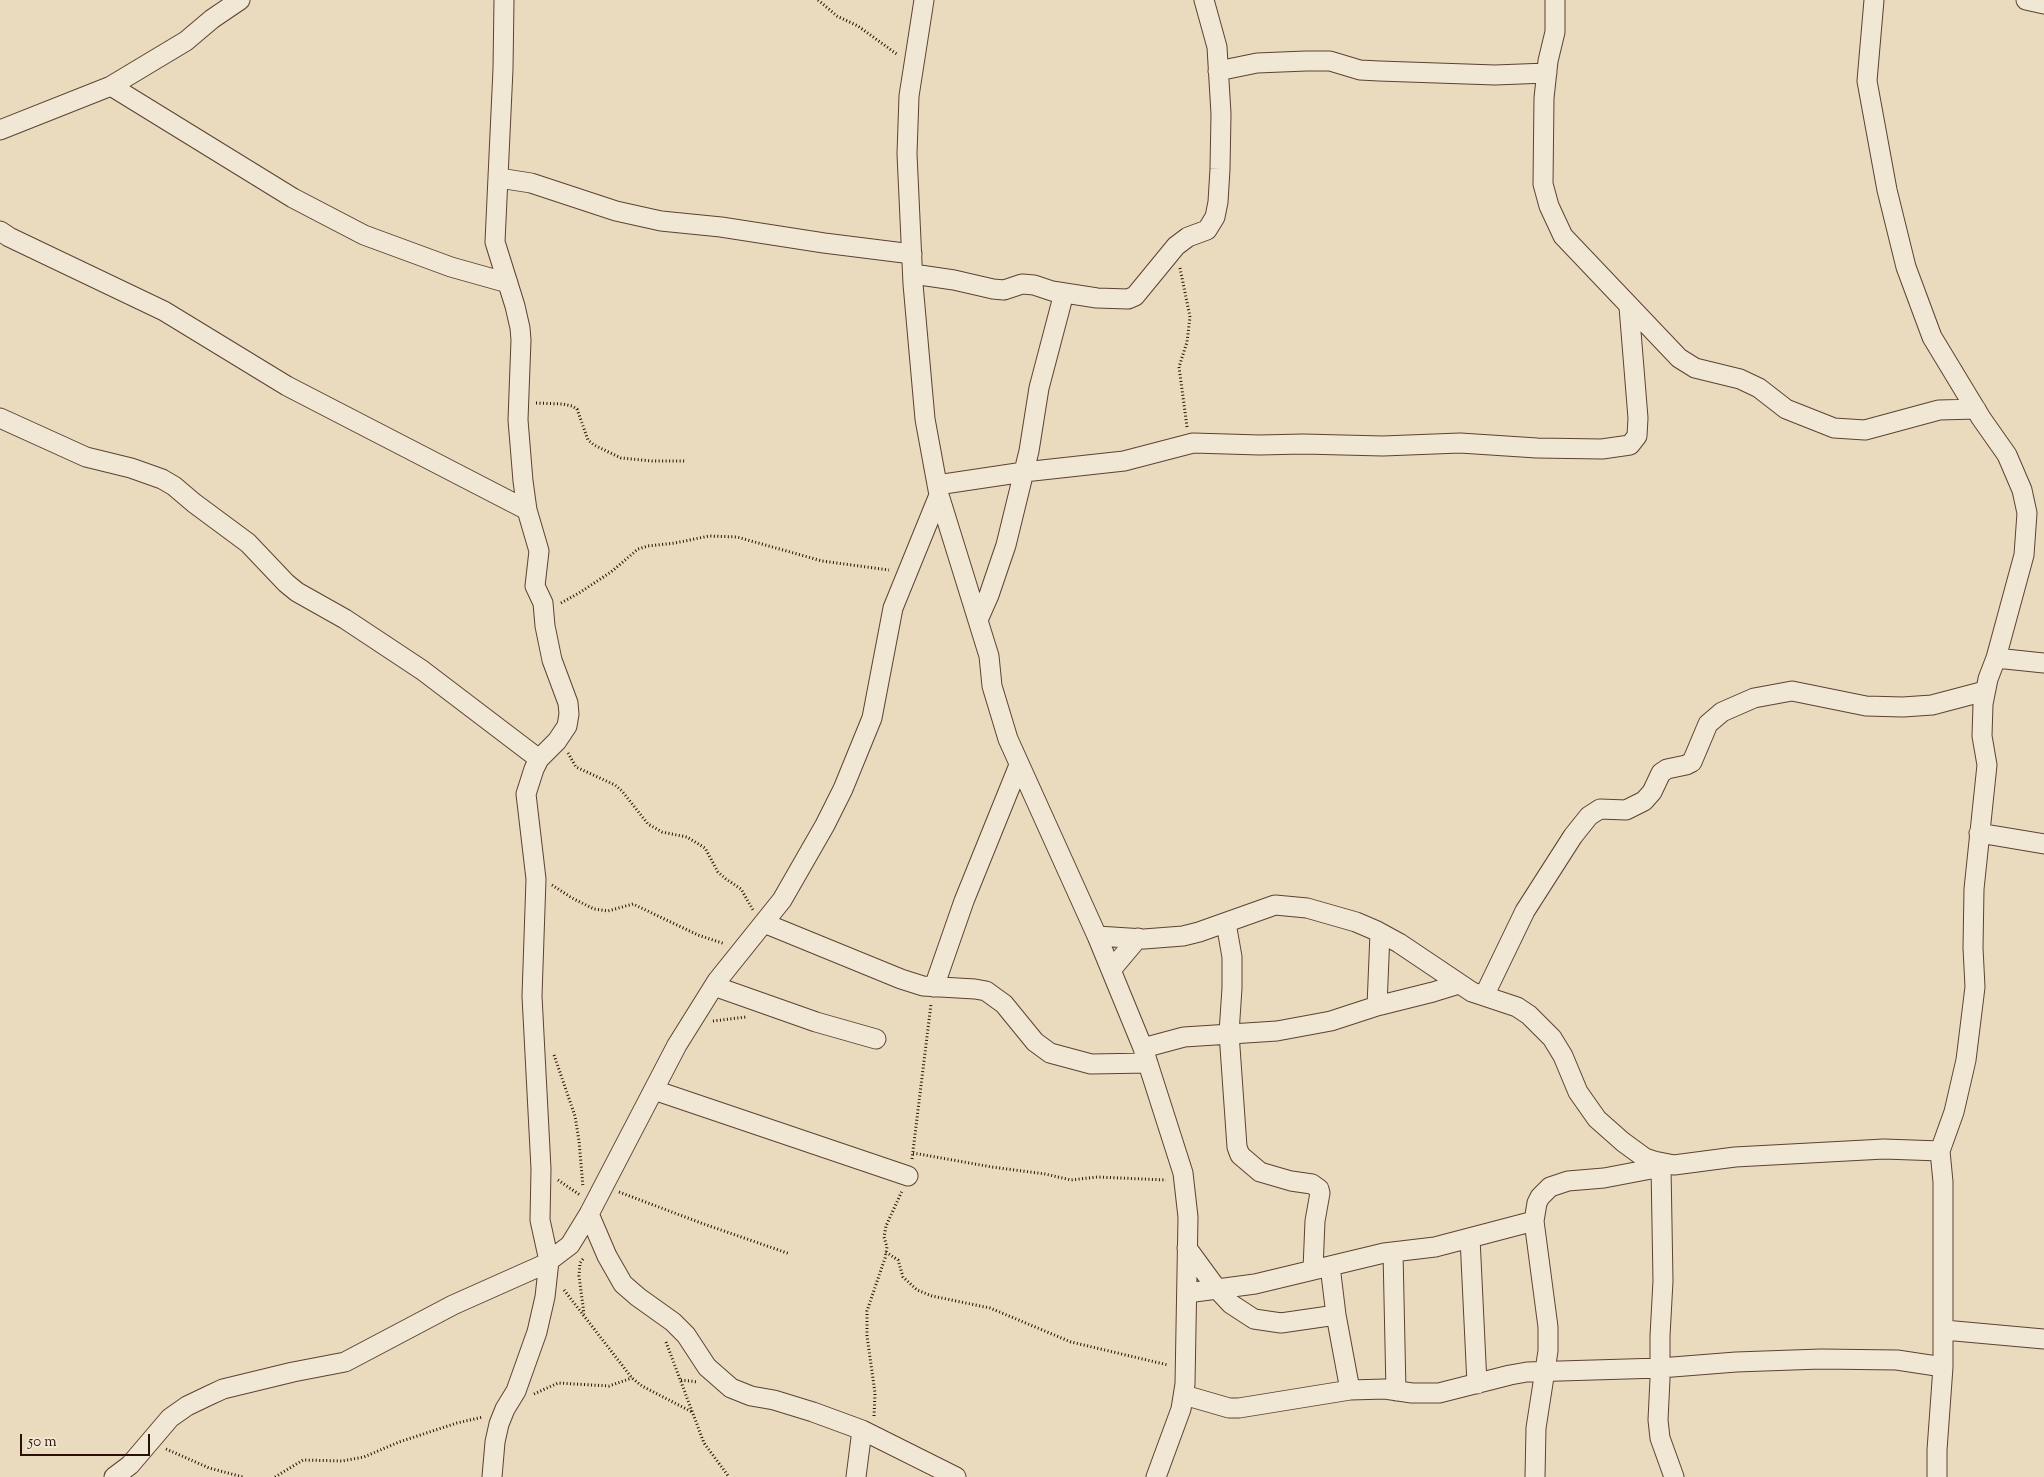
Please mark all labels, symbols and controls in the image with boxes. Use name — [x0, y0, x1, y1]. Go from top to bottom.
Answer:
scale bar — [22, 1424, 152, 1456]
text: 50 m — [28, 1432, 57, 1453]

